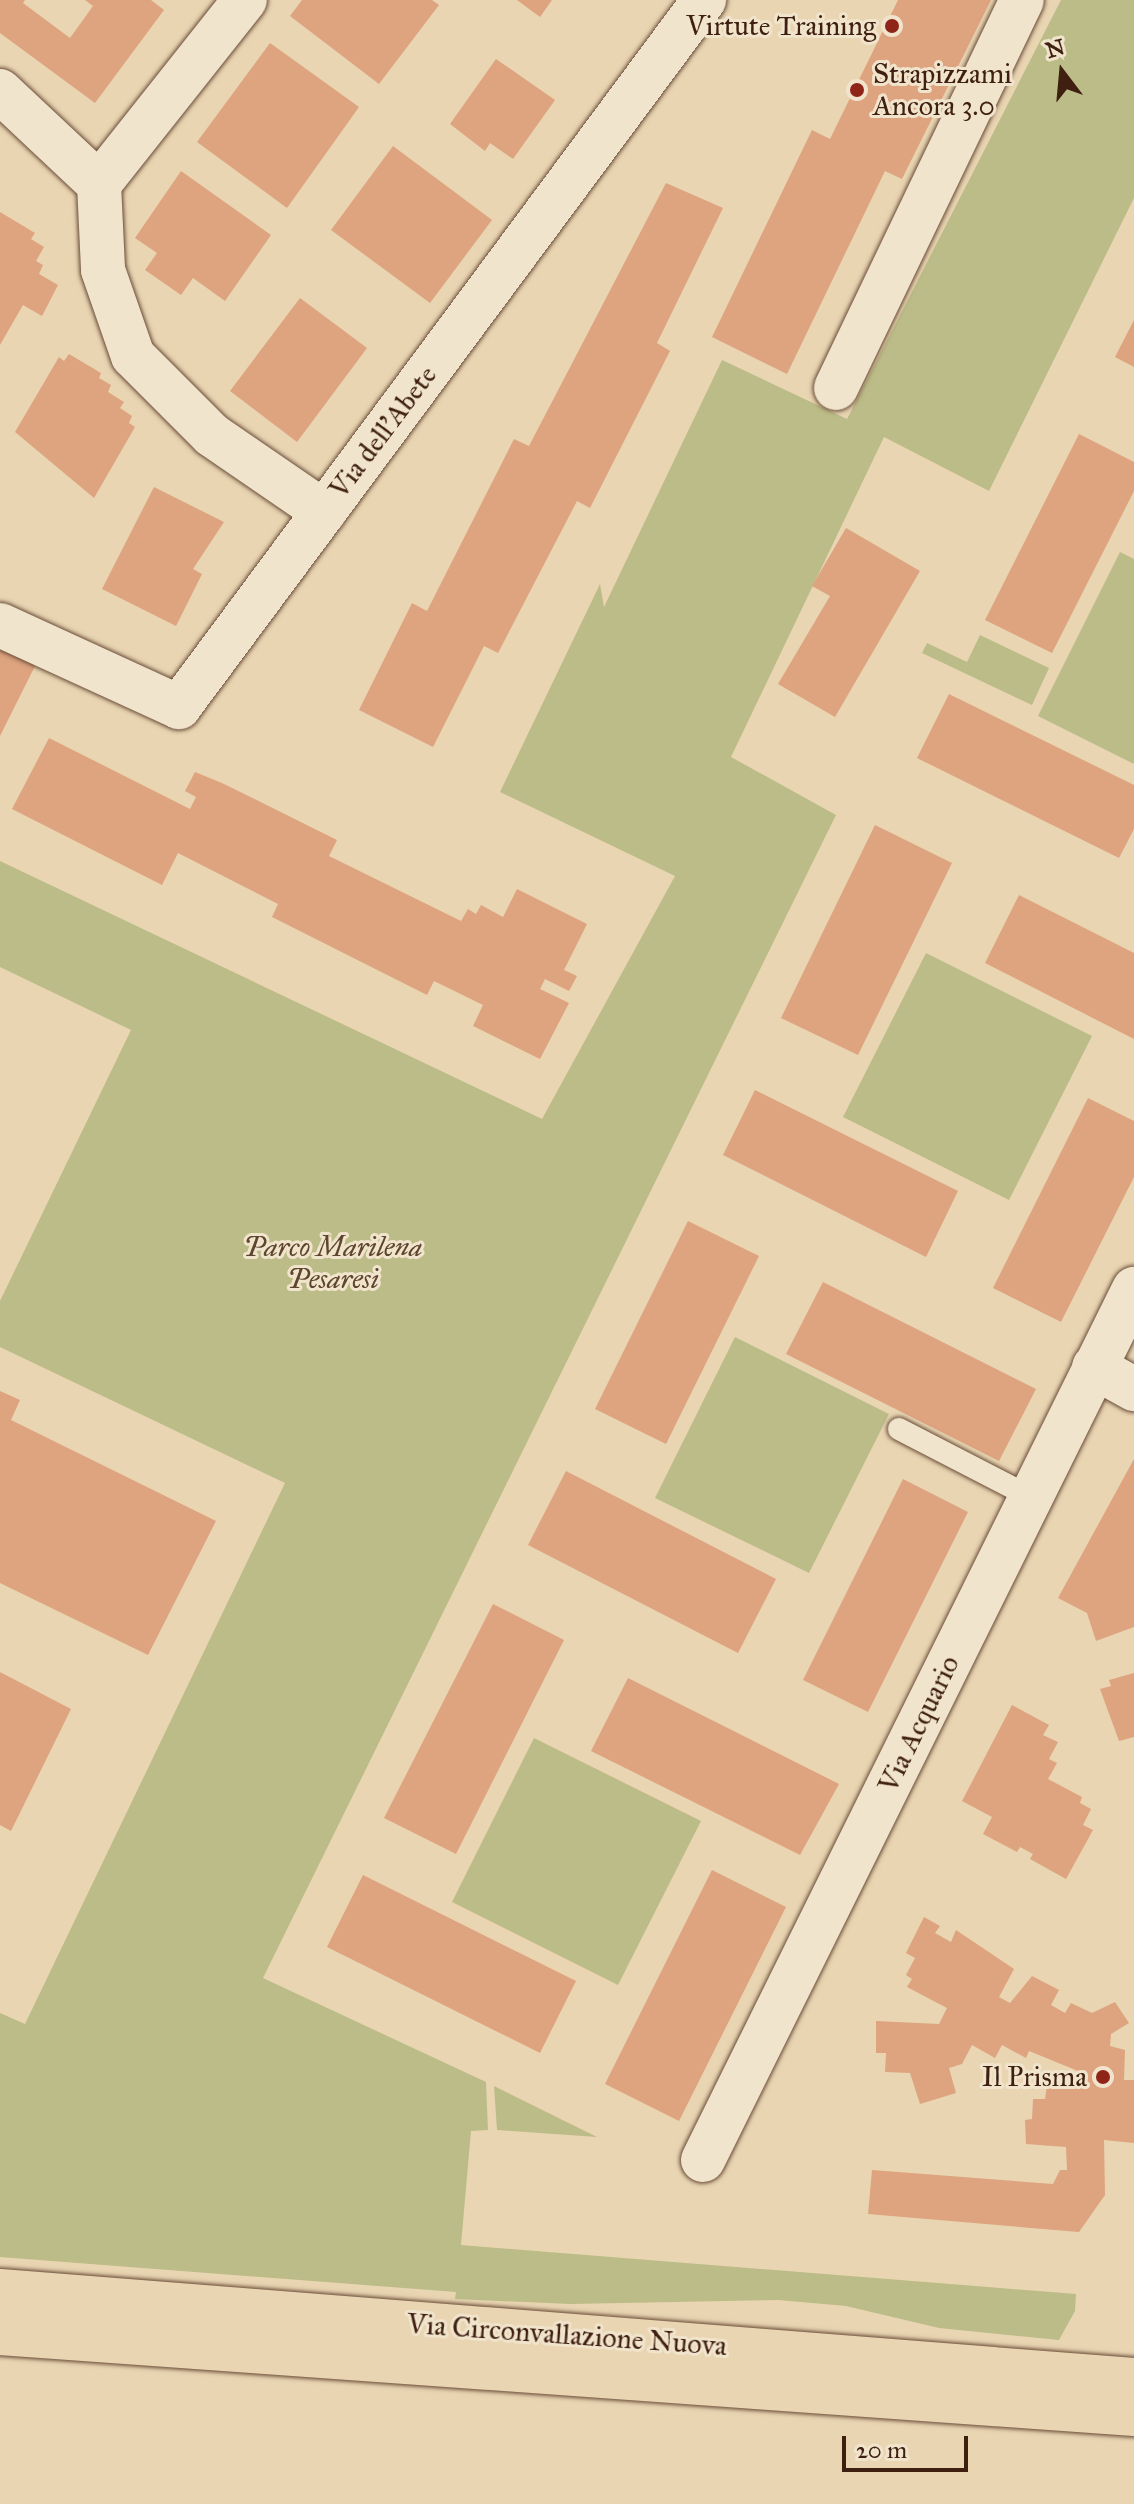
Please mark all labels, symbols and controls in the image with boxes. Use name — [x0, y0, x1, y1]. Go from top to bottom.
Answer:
place label: Virtute Training — [686, 9, 876, 43]
marker: Virtute Training — [883, 17, 901, 35]
north arrow — [1022, 32, 1102, 112]
text: N — [1043, 33, 1068, 64]
place label: Strapizzami Ancora 3.0 — [873, 57, 1012, 123]
marker: Strapizzami Ancora 3.0 — [848, 81, 866, 99]
street label: Via dell'Abete — [322, 359, 444, 505]
park label: Parco Marilena Pesaresi — [244, 1230, 422, 1296]
street label: Via Acquario — [871, 1650, 967, 1798]
place label: Il Prisma — [982, 2060, 1087, 2094]
marker: Il Prisma — [1094, 2068, 1112, 2086]
street label: Via Circonvallazione Nuova — [406, 2307, 728, 2363]
scale bar — [846, 2420, 972, 2470]
text: 20 m — [856, 2435, 907, 2465]

